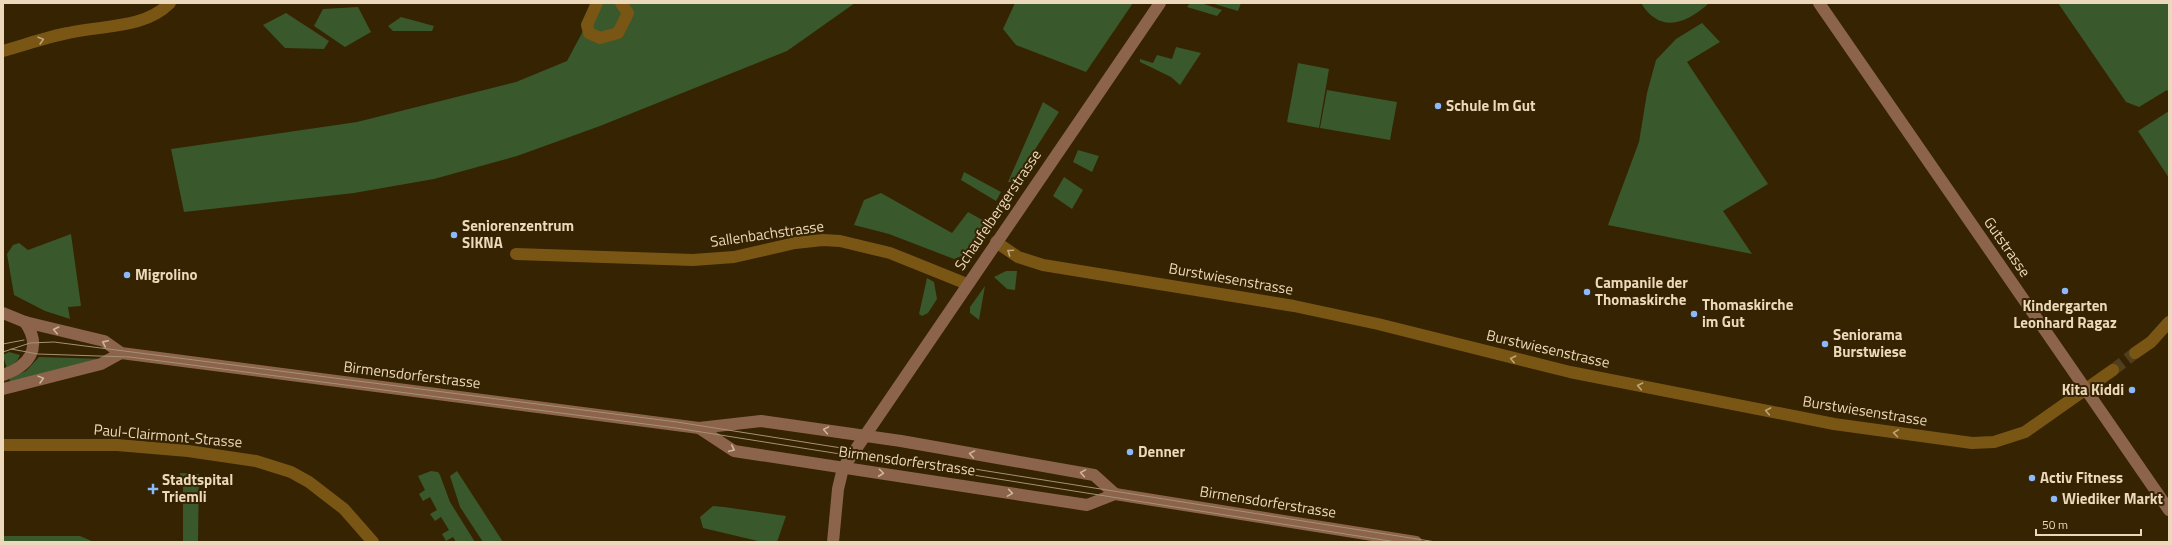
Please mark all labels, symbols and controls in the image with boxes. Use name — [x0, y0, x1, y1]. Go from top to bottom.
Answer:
one-way arrow — [37, 37, 44, 45]
place label: Schule Im Gut — [1446, 94, 1536, 117]
marker: Schule Im Gut — [1433, 101, 1443, 111]
street label: Schaufelbergerstrasse — [948, 145, 1047, 275]
street label: Gutstrasse — [1978, 212, 2037, 282]
place label: Seniorenzentrum SIKNA — [462, 214, 574, 254]
street label: Sallenbachstrasse — [709, 214, 825, 253]
marker: Seniorenzentrum SIKNA — [449, 230, 459, 240]
one-way arrow — [1007, 249, 1014, 257]
street label: Burstwiesenstrasse — [1167, 256, 1295, 301]
place label: Migrolino — [135, 263, 198, 286]
marker: Migrolino — [122, 270, 132, 280]
place label: Campanile der Thomaskirche — [1595, 271, 1688, 311]
marker: Kindergarten Leonhard Ragaz — [2060, 286, 2070, 296]
marker: Campanile der Thomaskirche — [1582, 287, 1592, 297]
place label: Thomaskirche im Gut — [1702, 293, 1794, 333]
place label: Kindergarten Leonhard Ragaz — [2013, 294, 2117, 334]
marker: Thomaskirche im Gut — [1689, 309, 1699, 319]
street label: Burstwiesenstrasse — [1484, 323, 1612, 374]
place label: Seniorama Burstwiese — [1833, 323, 1907, 363]
one-way arrow — [52, 327, 59, 335]
marker: Seniorama Burstwiese — [1820, 339, 1830, 349]
one-way arrow — [102, 340, 109, 348]
street label: Birmensdorferstrasse — [342, 355, 482, 394]
one-way arrow — [1510, 355, 1516, 363]
one-way arrow — [37, 375, 44, 383]
place label: Kita Kiddi — [2062, 378, 2124, 401]
one-way arrow — [1637, 382, 1644, 390]
marker: Kita Kiddi — [2127, 385, 2137, 395]
street label: Burstwiesenstrasse — [1801, 389, 1929, 432]
one-way arrow — [1765, 407, 1771, 416]
street label: Paul-Clairmont-Strasse — [93, 418, 243, 453]
one-way arrow — [823, 426, 829, 435]
one-way arrow — [1893, 429, 1899, 438]
street label: Birmensdorferstrasse — [837, 440, 977, 481]
place label: Denner — [1138, 440, 1185, 463]
one-way arrow — [728, 444, 735, 452]
marker: Denner — [1125, 447, 1135, 457]
one-way arrow — [969, 450, 975, 459]
place label: Activ Fitness — [2040, 466, 2123, 489]
place label: Stadtspital Triemli — [162, 468, 233, 508]
one-way arrow — [878, 469, 884, 478]
one-way arrow — [1080, 470, 1086, 478]
marker: Activ Fitness — [2027, 473, 2037, 483]
street label: Birmensdorferstrasse — [1198, 479, 1338, 524]
marker: Stadtspital Triemli — [147, 483, 159, 495]
place label: Wiediker Markt — [2062, 487, 2164, 510]
one-way arrow — [1007, 488, 1013, 497]
marker: Wiediker Markt — [2049, 494, 2059, 504]
scale bar — [2036, 511, 2141, 537]
text: 50 m — [2042, 515, 2068, 534]

